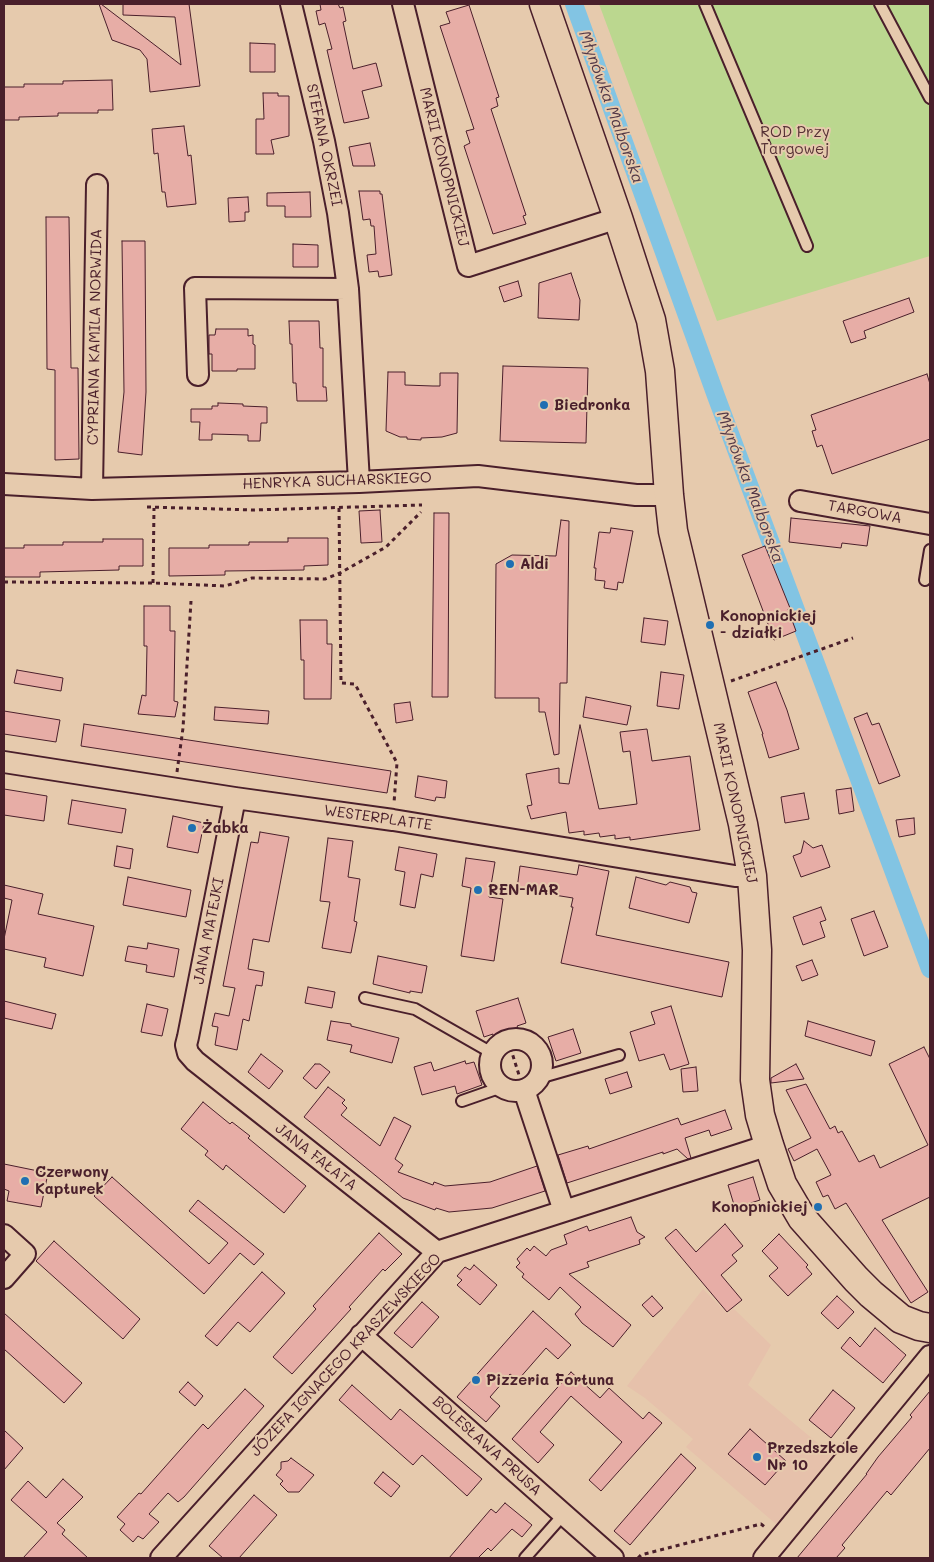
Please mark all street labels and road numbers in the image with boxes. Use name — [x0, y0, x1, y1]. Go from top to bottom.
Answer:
street label: STEFANA OKRZEI — [302, 82, 346, 208]
street label: MARII KONOPNICKIEJ — [415, 85, 473, 249]
street label: CYPRIANA KAMILA NORWIDA — [84, 229, 106, 445]
street label: HENRYKA SUCHARSKIEGO — [242, 469, 432, 493]
street label: TARGOWA — [827, 497, 903, 527]
street label: MARII KONOPNICKIEJ — [709, 721, 761, 885]
street label: WESTERPLATTE — [323, 801, 433, 835]
street label: JANA MATEJKI — [190, 876, 228, 986]
street label: JANA FAŁATA — [271, 1119, 361, 1195]
street label: JÓZEFA IGNACEGO KRASZEWSKIEGO — [247, 1250, 445, 1460]
street label: BOLESŁAWA PRUSA — [429, 1392, 545, 1500]

